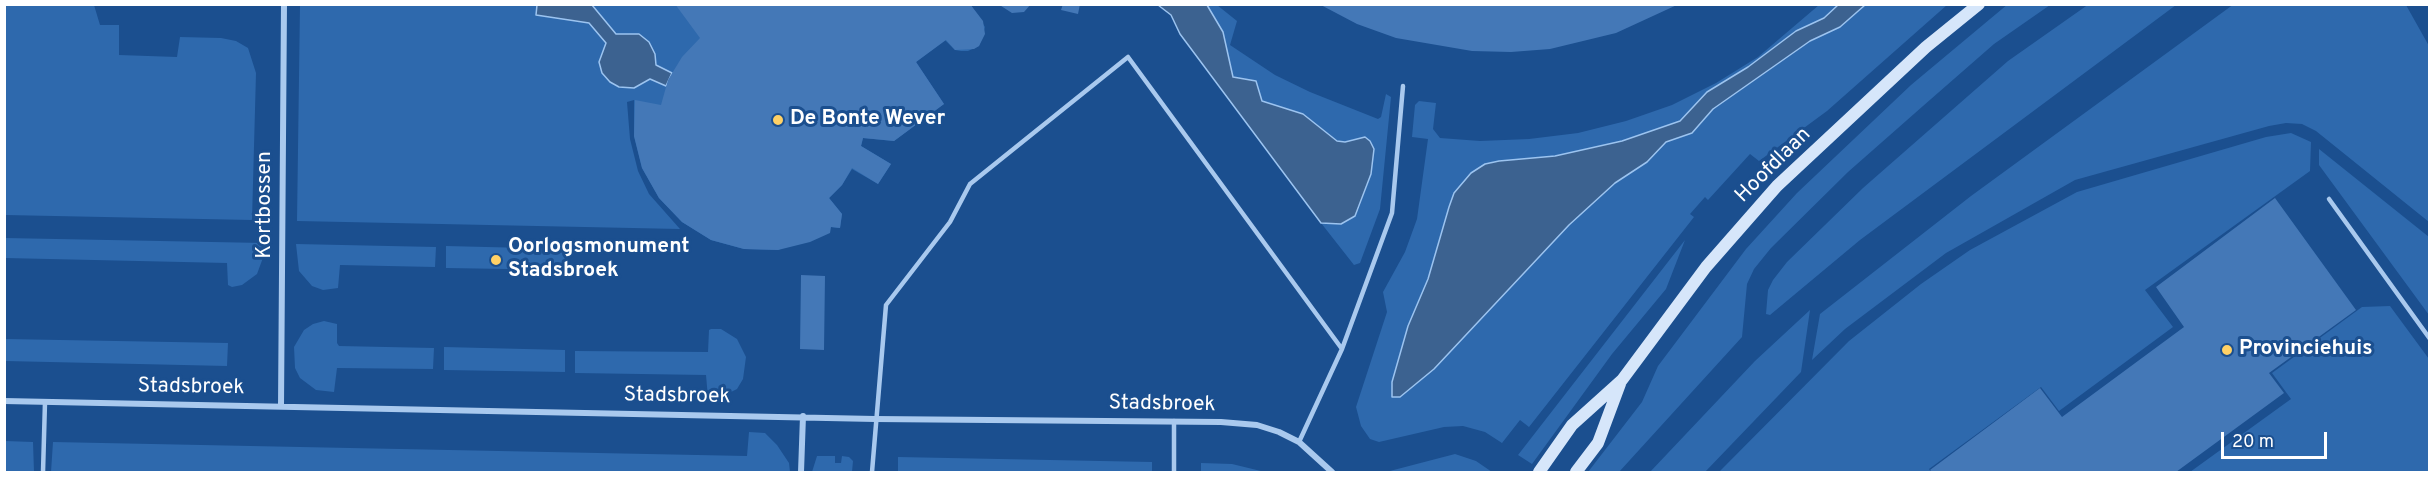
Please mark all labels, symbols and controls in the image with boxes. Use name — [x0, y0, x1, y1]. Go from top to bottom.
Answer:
place label: De Bonte Wever — [790, 107, 945, 133]
marker: De Bonte Wever — [771, 113, 785, 127]
street label: Hoofdlaan — [1731, 123, 1817, 209]
street label: Kortbossen — [253, 151, 279, 259]
place label: Oorlogsmonument Stadsbroek — [508, 235, 689, 285]
marker: Oorlogsmonument Stadsbroek — [489, 253, 503, 267]
place label: Provinciehuis — [2239, 337, 2373, 363]
marker: Provinciehuis — [2220, 343, 2234, 357]
street label: Stadsbroek — [137, 374, 245, 402]
street label: Stadsbroek — [623, 383, 731, 411]
street label: Stadsbroek — [1108, 391, 1216, 419]
scale bar — [2224, 420, 2330, 458]
text: 20 m — [2232, 431, 2274, 454]

